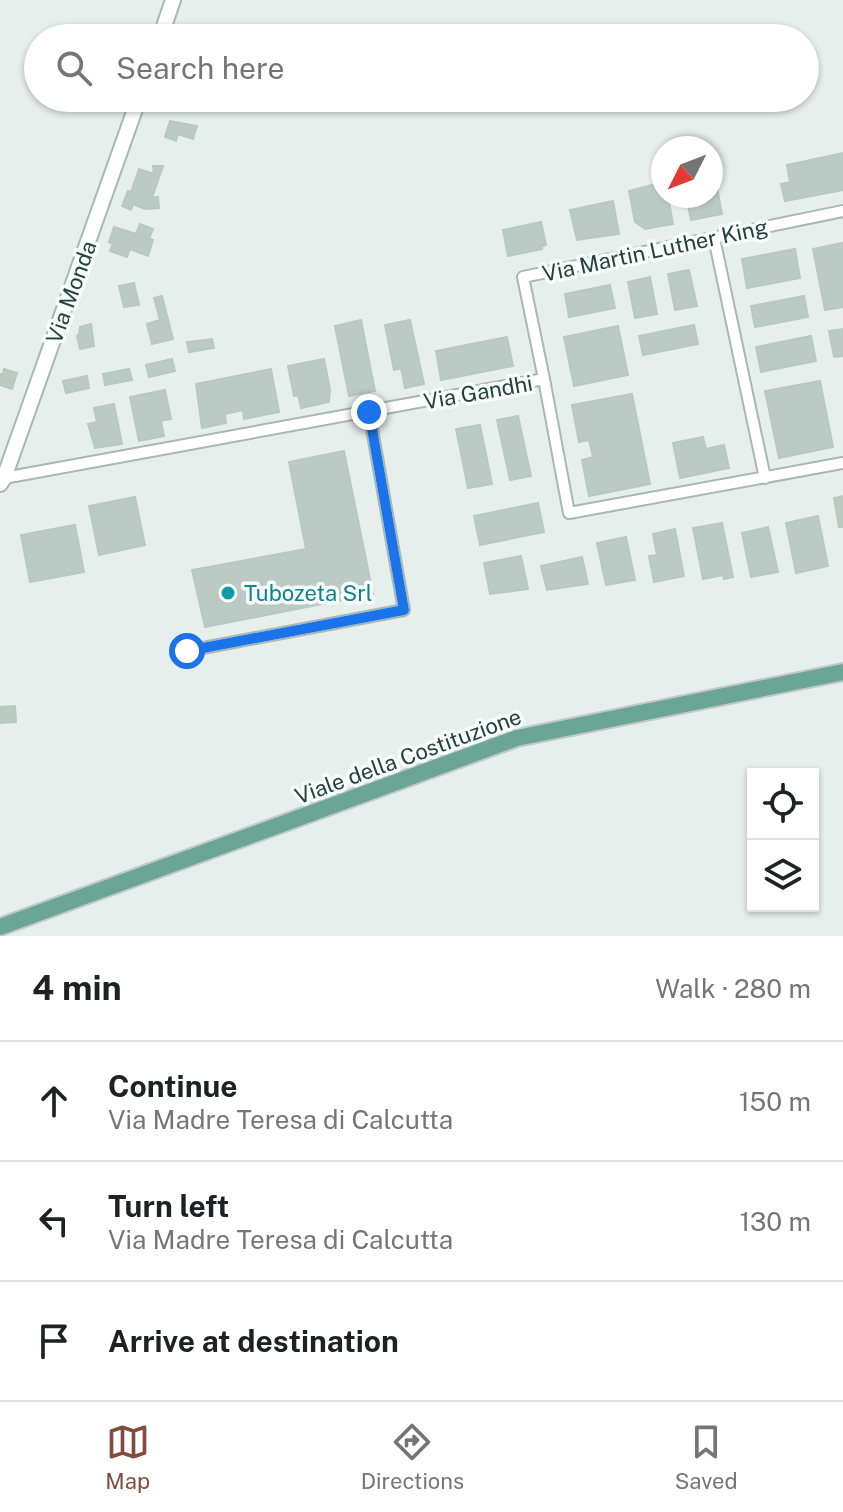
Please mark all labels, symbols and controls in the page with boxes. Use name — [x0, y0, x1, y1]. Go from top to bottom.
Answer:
search box — [24, 24, 819, 112]
icon: search — [52, 46, 96, 90]
text: Search here — [116, 50, 284, 86]
north arrow — [651, 136, 723, 208]
street label: Via Martin Luther King — [540, 213, 770, 287]
street label: Via Monda — [40, 237, 102, 347]
street label: Via Gandhi — [422, 370, 534, 414]
route end — [351, 394, 387, 430]
place label: Tubozeta Srl — [244, 580, 373, 606]
marker: Tubozeta Srl — [219, 584, 237, 602]
route start — [169, 633, 205, 669]
street label: Viale della Costituzione — [291, 703, 525, 809]
map controls — [747, 768, 819, 912]
button: locate — [747, 768, 819, 840]
button: layers — [747, 840, 819, 912]
text: 4 min — [32, 968, 122, 1008]
text: Walk · 280 m — [655, 973, 811, 1004]
text: Continue — [108, 1068, 238, 1104]
icon: ahead — [32, 1079, 76, 1123]
text: 150 m — [739, 1086, 811, 1117]
text: Via Madre Teresa di Calcutta — [108, 1104, 453, 1135]
text: Turn left — [108, 1188, 229, 1224]
icon: left — [32, 1199, 76, 1243]
text: 130 m — [739, 1206, 811, 1237]
text: Via Madre Teresa di Calcutta — [108, 1224, 453, 1255]
icon: arrive — [32, 1319, 76, 1363]
text: Arrive at destination — [108, 1323, 399, 1359]
tab: Map — [105, 1420, 150, 1494]
tab: Directions — [361, 1420, 464, 1494]
tab: Saved — [675, 1420, 738, 1494]

